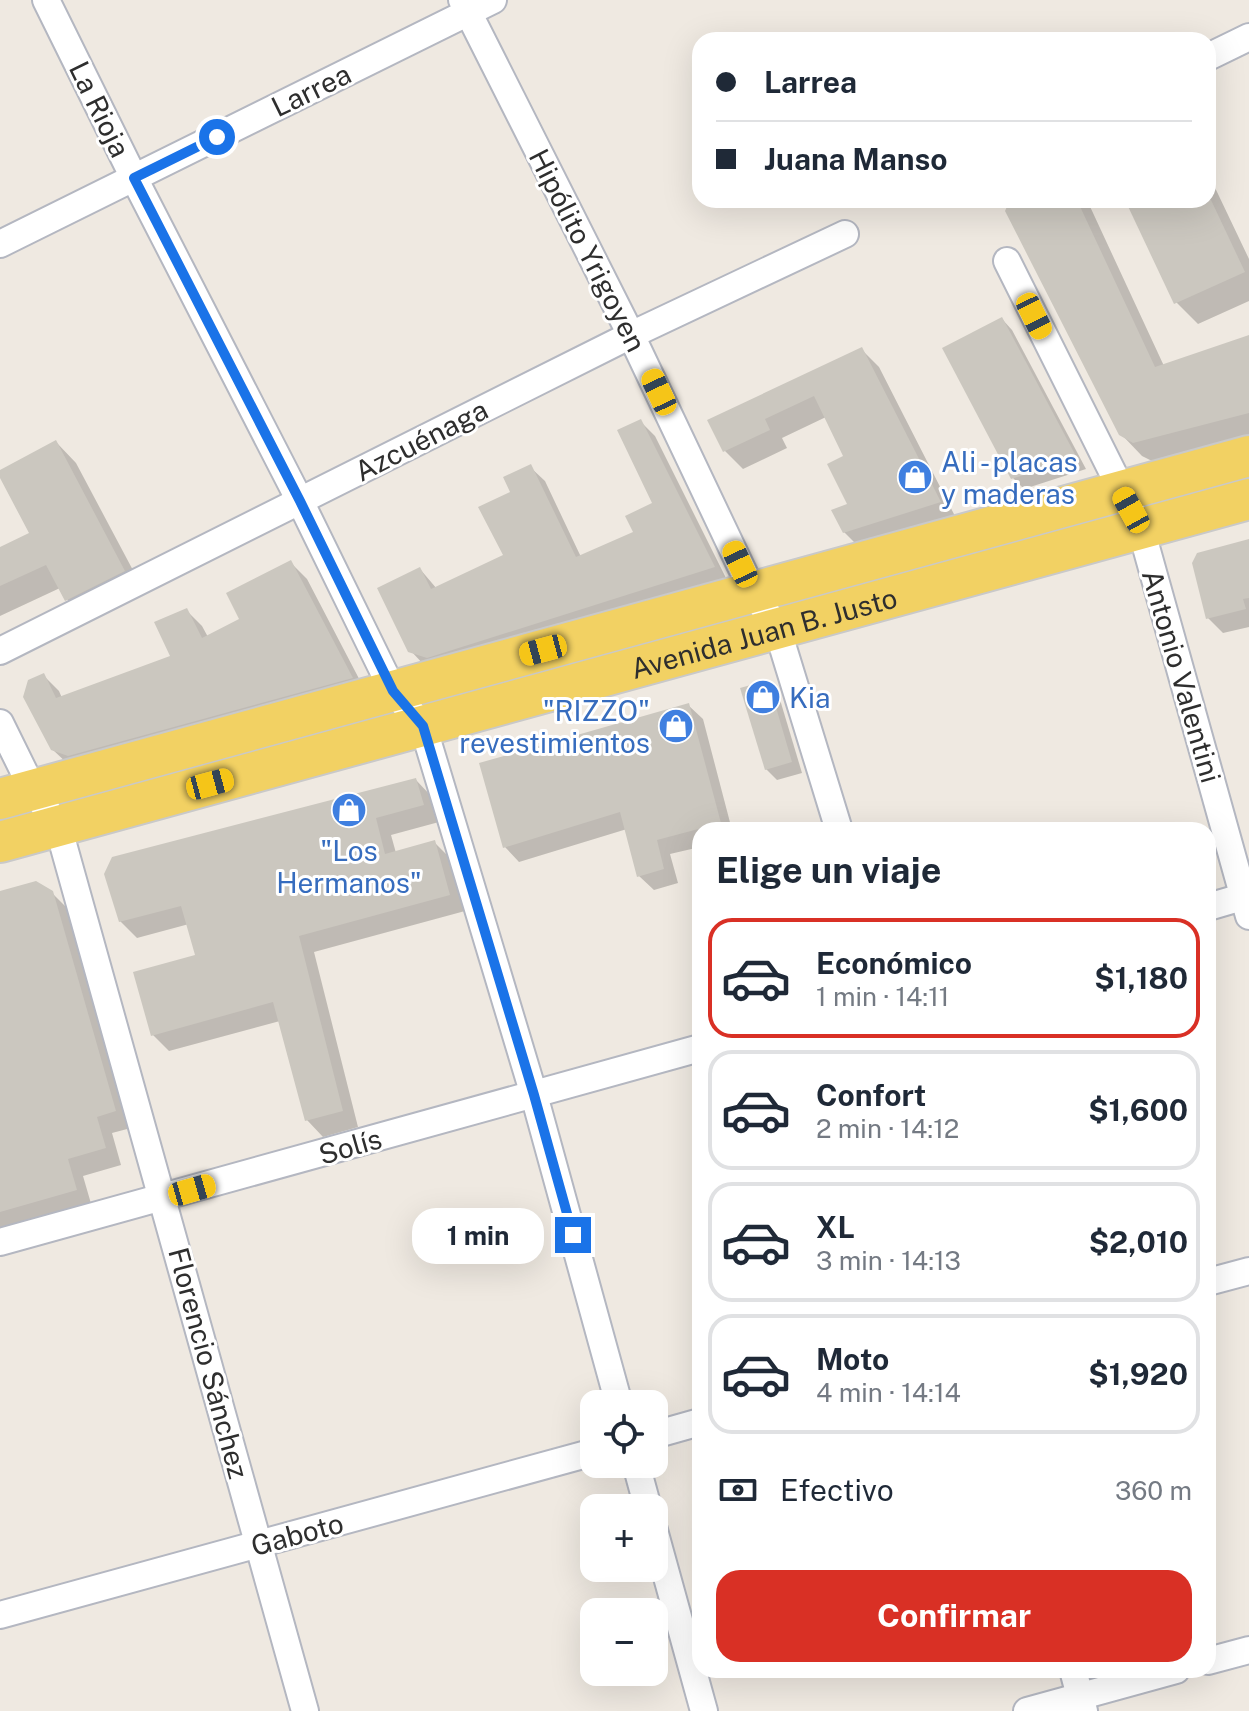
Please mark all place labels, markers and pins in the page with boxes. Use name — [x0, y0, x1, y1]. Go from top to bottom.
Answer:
place label: Ali - placas y maderas — [941, 445, 1078, 510]
shop icon: Ali - placas y maderas — [896, 458, 934, 496]
shop icon: Kia — [744, 678, 782, 716]
place label: Kia — [789, 681, 831, 714]
place label: "RIZZO" revestimientos — [459, 694, 650, 759]
shop icon: "RIZZO" revestimientos — [657, 707, 695, 745]
shop icon: "Los Hermanos" — [330, 791, 368, 829]
place label: "Los Hermanos" — [276, 834, 422, 899]

